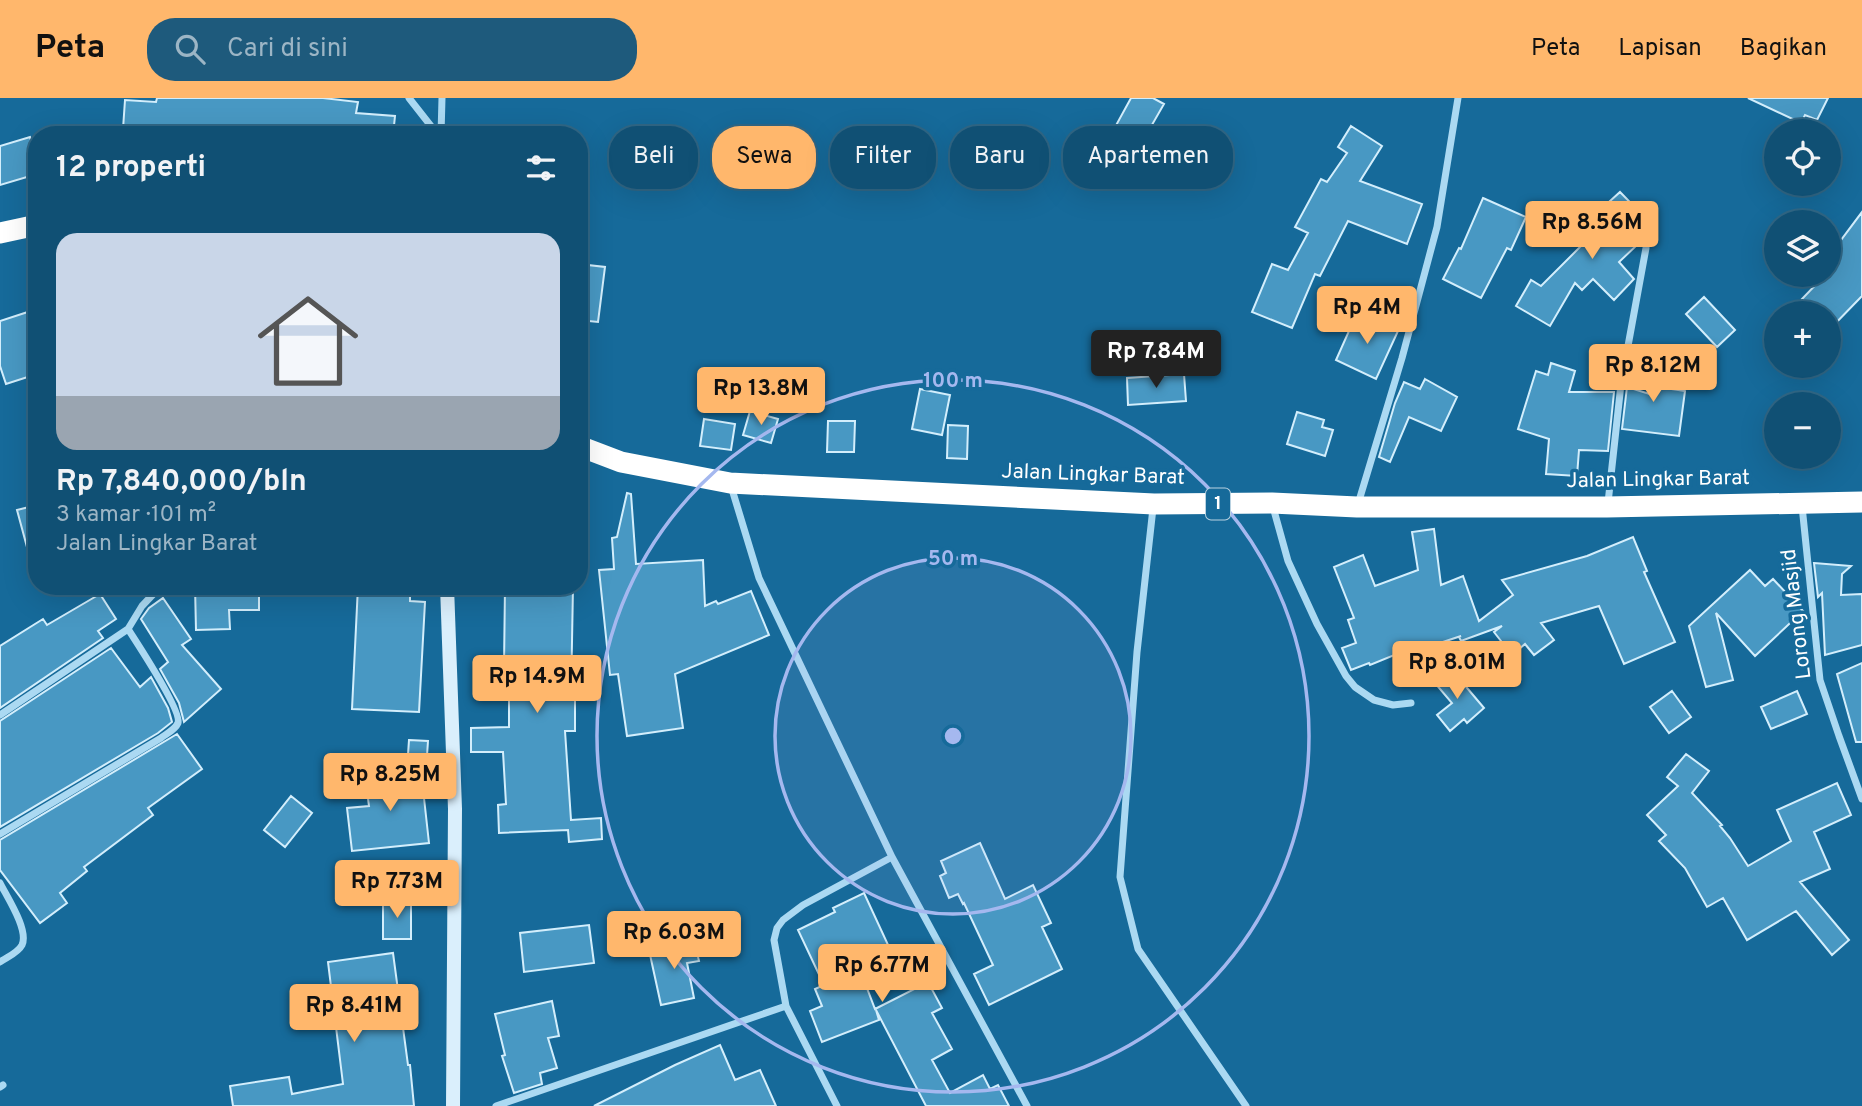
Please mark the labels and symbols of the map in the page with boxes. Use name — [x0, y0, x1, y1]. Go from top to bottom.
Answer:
pin: Rp 8.56M — [1520, 202, 1664, 261]
pin: Rp 4M — [1318, 286, 1416, 346]
pin: Rp 7.84M — [1084, 330, 1228, 390]
pin: Rp 8.12M — [1581, 344, 1725, 404]
pin: Rp 13.8M — [689, 368, 833, 427]
text: 100 m — [923, 368, 983, 395]
street label: Jalan Lingkar Barat — [1001, 458, 1185, 492]
street label: Jalan Lingkar Barat — [1566, 465, 1750, 495]
road number: 1 — [1206, 488, 1230, 520]
text: 50 m — [928, 546, 978, 573]
street label: Lorong Masjid — [1776, 547, 1818, 681]
pin: Rp 8.01M — [1385, 642, 1529, 701]
pin: Rp 14.9M — [465, 656, 609, 715]
centre of rings — [941, 724, 965, 748]
pin: Rp 8.25M — [318, 754, 462, 813]
pin: Rp 7.73M — [325, 860, 469, 920]
pin: Rp 6.03M — [602, 912, 746, 971]
pin: Rp 6.77M — [810, 944, 954, 1004]
pin: Rp 8.41M — [282, 984, 426, 1044]

